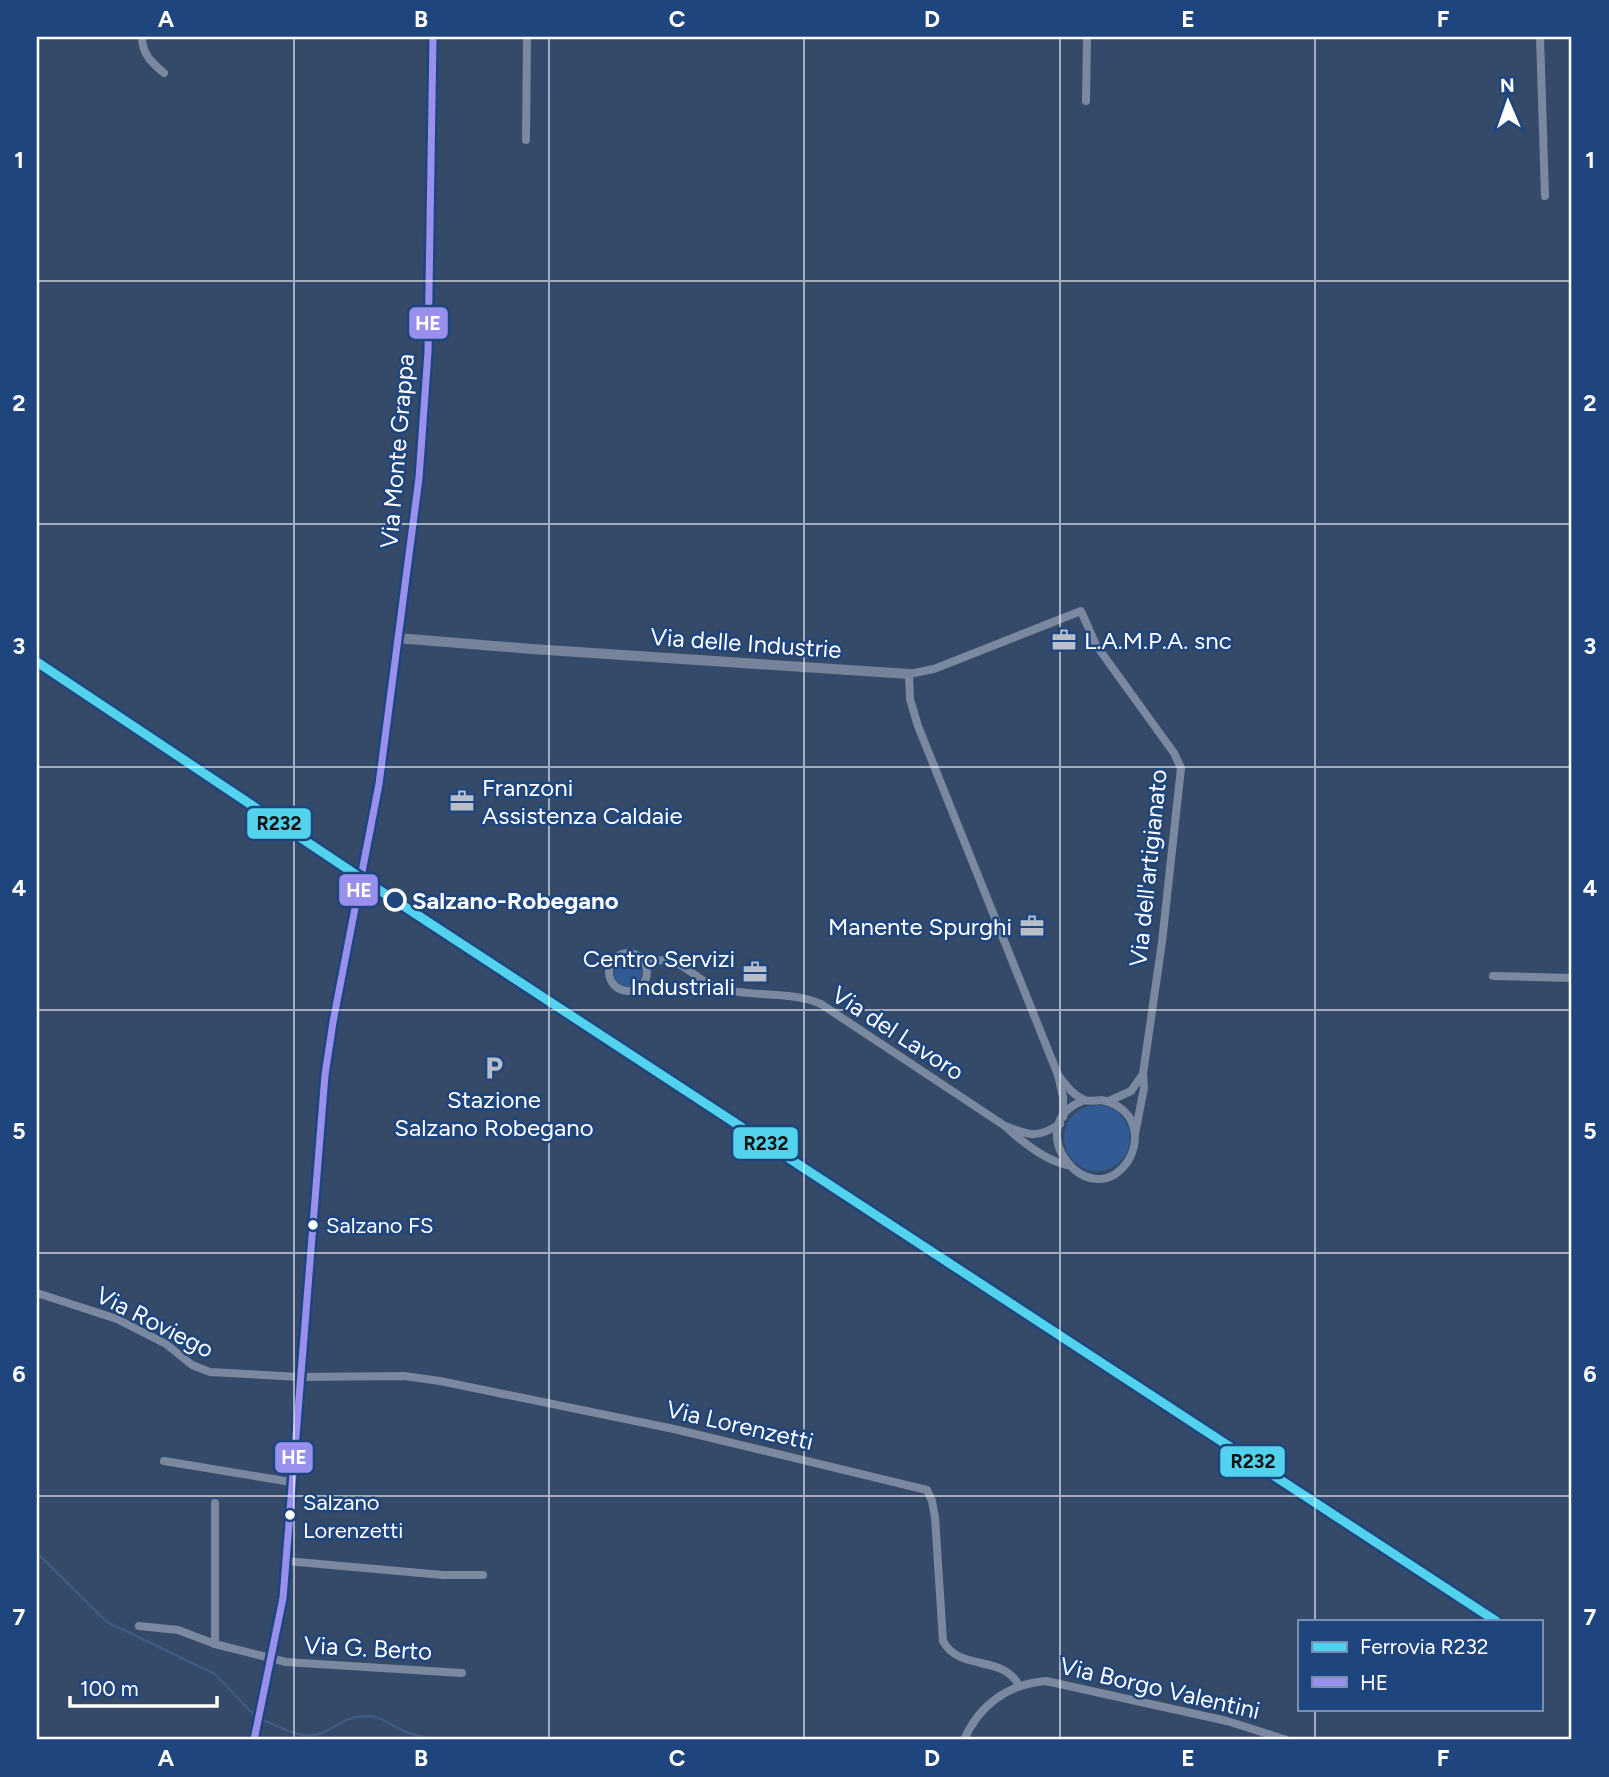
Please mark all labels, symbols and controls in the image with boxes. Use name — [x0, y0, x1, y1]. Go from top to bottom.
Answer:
text: A — [158, 5, 175, 33]
text: B — [414, 5, 428, 33]
text: C — [669, 5, 686, 33]
text: D — [924, 5, 940, 33]
text: E — [1181, 5, 1195, 33]
text: F — [1437, 5, 1450, 33]
north arrow — [1472, 66, 1542, 136]
text: N — [1500, 74, 1515, 97]
text: 1 — [14, 146, 24, 174]
text: 1 — [1585, 146, 1595, 174]
line badge: HE — [408, 306, 449, 340]
text: HE — [415, 312, 441, 335]
street label: Via Monte Grappa — [374, 352, 420, 550]
text: 2 — [12, 389, 26, 417]
text: 2 — [1583, 389, 1597, 417]
street label: Via delle Industrie — [649, 622, 843, 664]
office icon: L.A.M.P.A. snc — [1050, 626, 1078, 654]
place label: L.A.M.P.A. snc — [1084, 626, 1232, 655]
text: 3 — [13, 632, 25, 660]
text: 3 — [1584, 632, 1596, 660]
street label: Via dell'artigianato — [1123, 768, 1173, 968]
place label: Franzoni Assistenza Caldaie — [482, 773, 683, 830]
office icon: Franzoni Assistenza Caldaie — [448, 787, 476, 815]
line badge: R232 — [246, 807, 312, 840]
text: R232 — [257, 812, 301, 835]
line badge: HE — [338, 873, 379, 907]
text: 4 — [12, 874, 26, 902]
text: 4 — [1583, 874, 1597, 902]
text: HE — [346, 879, 372, 902]
place label: Salzano-Robegano — [412, 886, 619, 915]
marker: Salzano-Robegano — [384, 889, 406, 911]
place label: Manente Spurghi — [828, 912, 1012, 941]
office icon: Manente Spurghi — [1018, 912, 1046, 940]
place label: Centro Servizi Industriali — [583, 944, 735, 1001]
office icon: Centro Servizi Industriali — [741, 958, 769, 986]
street label: Via del Lavoro — [827, 980, 969, 1086]
parking icon: Stazione Salzano Robegano — [480, 1054, 508, 1082]
place label: Stazione Salzano Robegano — [394, 1085, 594, 1142]
text: 5 — [12, 1117, 26, 1145]
text: 5 — [1583, 1117, 1597, 1145]
line badge: R232 — [732, 1126, 799, 1160]
text: R232 — [744, 1132, 788, 1155]
place label: Salzano FS — [326, 1212, 434, 1239]
marker: Salzano FS — [306, 1218, 320, 1232]
street label: Via Roviego — [91, 1280, 219, 1364]
text: 6 — [12, 1360, 26, 1388]
text: 6 — [1583, 1360, 1597, 1388]
street label: Via Lorenzetti — [664, 1394, 816, 1456]
line badge: HE — [274, 1441, 314, 1474]
line badge: R232 — [1219, 1445, 1286, 1478]
text: HE — [281, 1446, 307, 1469]
text: R232 — [1231, 1450, 1275, 1473]
place label: Salzano Lorenzetti — [303, 1489, 403, 1544]
marker: Salzano Lorenzetti — [283, 1508, 297, 1522]
text: 7 — [13, 1603, 26, 1631]
text: 7 — [1584, 1603, 1597, 1631]
legend — [1298, 1620, 1542, 1710]
street label: Via G. Berto — [303, 1630, 433, 1666]
text: Ferrovia R232 — [1360, 1634, 1489, 1659]
street label: Via Borgo Valentini — [1057, 1651, 1263, 1725]
scale bar — [70, 1665, 217, 1709]
text: HE — [1360, 1670, 1388, 1695]
text: 100 m — [80, 1676, 139, 1701]
text: A — [158, 1744, 175, 1772]
text: B — [414, 1744, 428, 1772]
text: C — [669, 1744, 686, 1772]
text: D — [924, 1744, 940, 1772]
text: E — [1181, 1744, 1195, 1772]
text: F — [1437, 1744, 1450, 1772]

